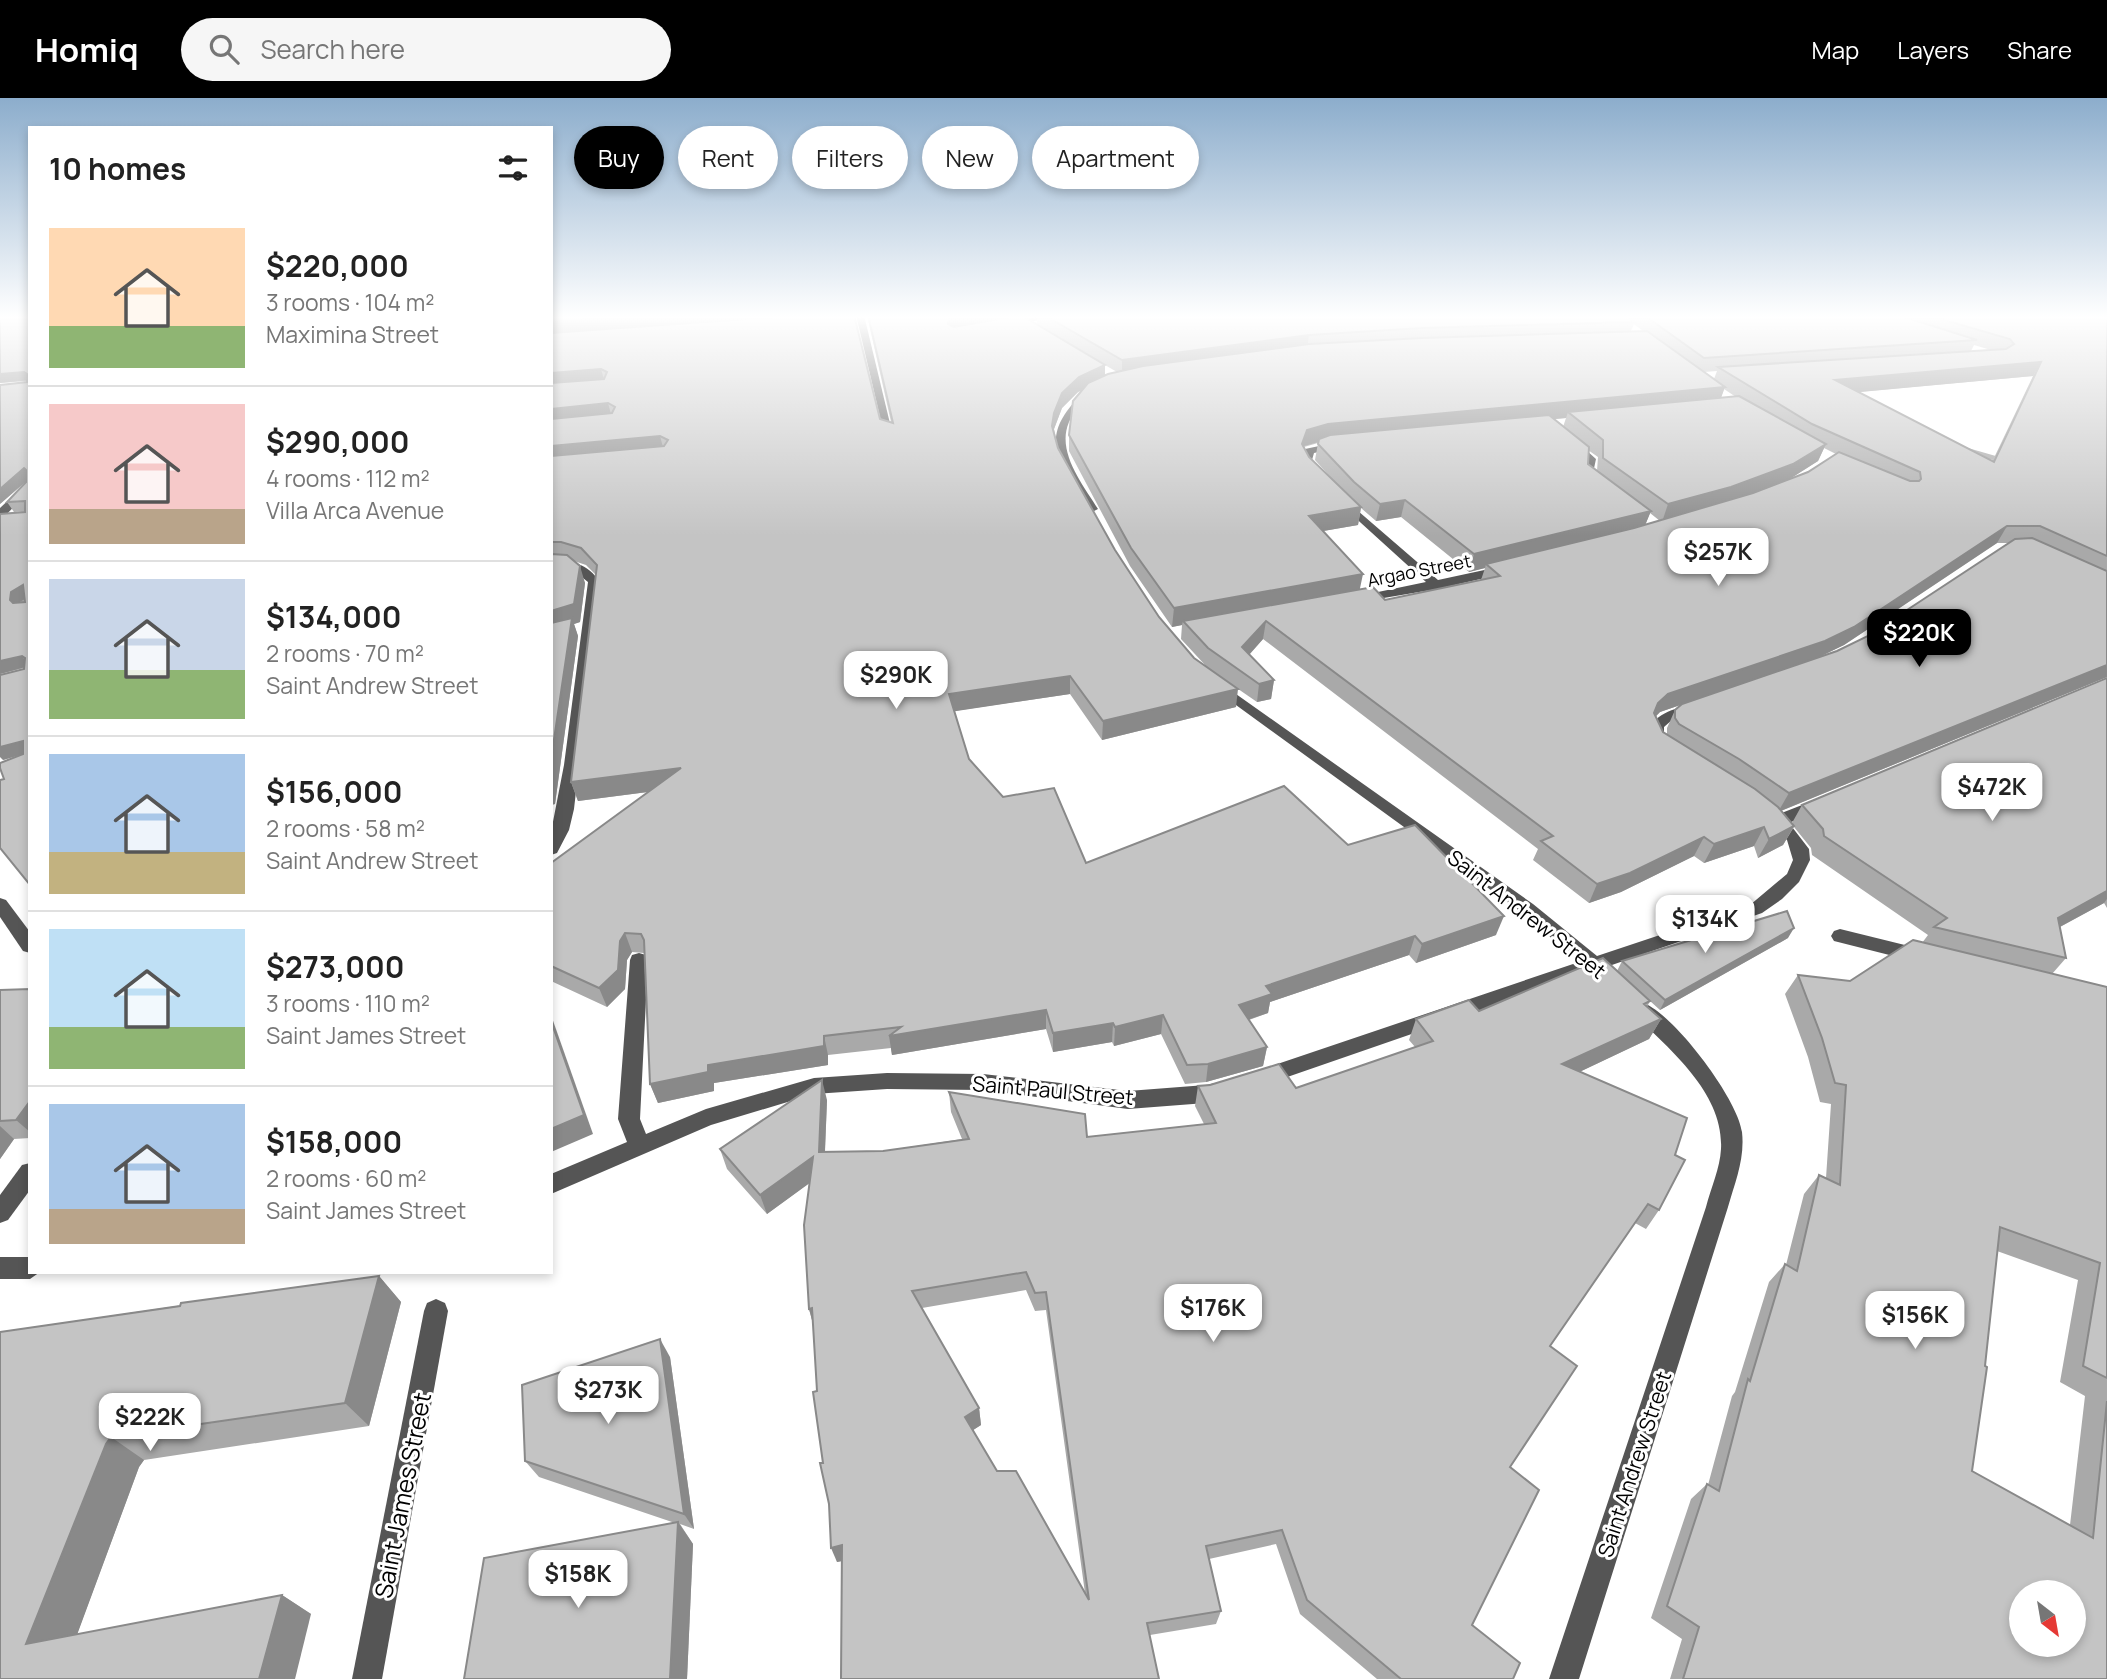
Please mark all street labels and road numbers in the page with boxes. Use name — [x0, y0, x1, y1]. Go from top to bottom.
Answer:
street label: Argao Street — [1365, 548, 1473, 592]
street label: Saint Andrew Street — [1442, 843, 1612, 985]
street label: Saint Paul Street — [971, 1069, 1135, 1111]
street label: Saint Andrew Street — [1591, 1367, 1677, 1561]
street label: Saint James Street — [366, 1389, 438, 1601]

